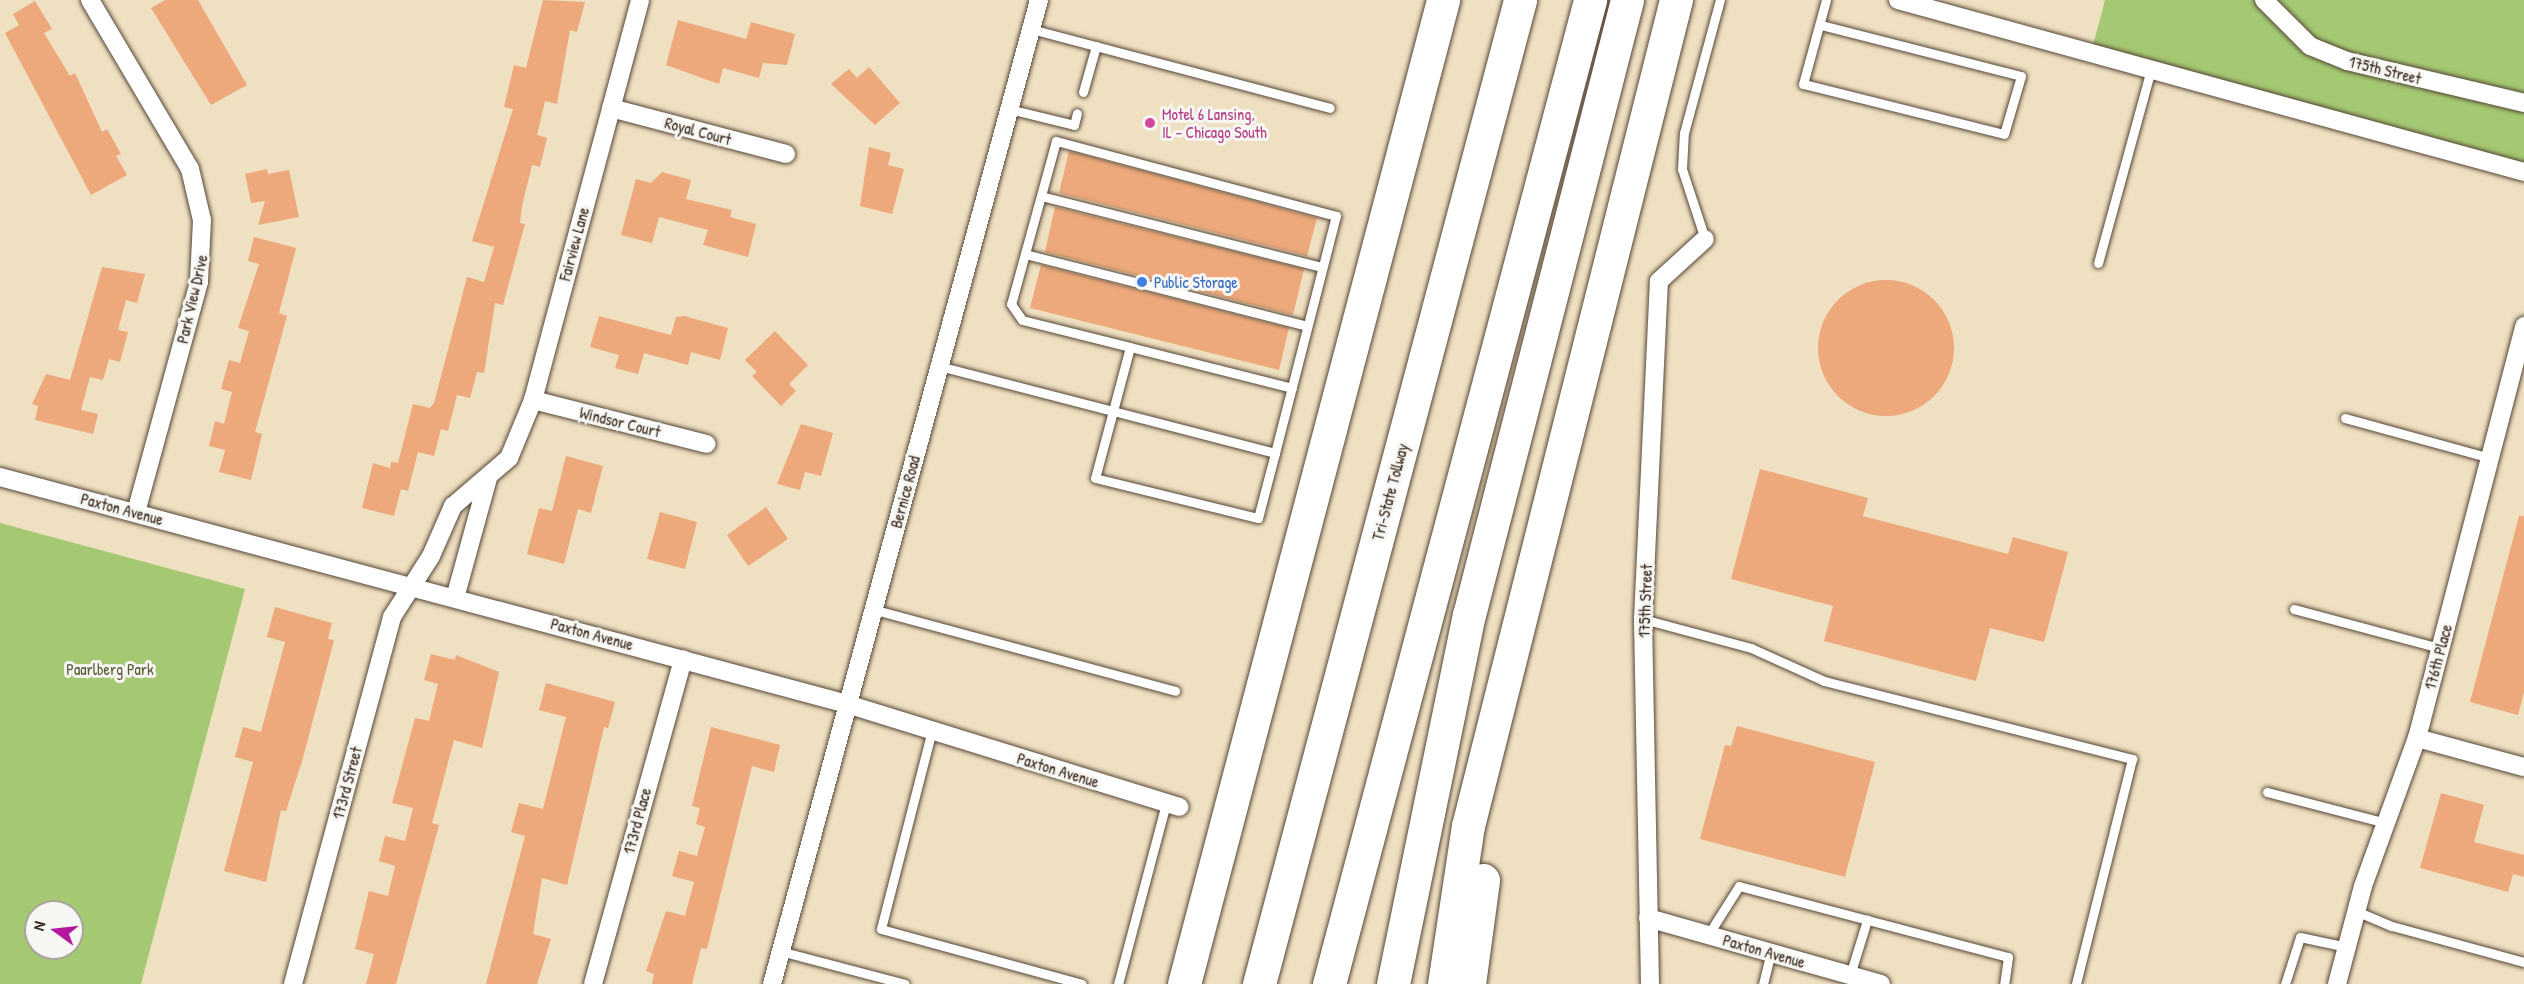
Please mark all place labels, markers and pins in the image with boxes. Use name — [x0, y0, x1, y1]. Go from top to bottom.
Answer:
place label: Motel 6 Lansing, IL - Chicago South — [1162, 104, 1267, 142]
marker: Motel 6 Lansing, IL - Chicago South — [1143, 116, 1157, 130]
place label: Public Storage — [1154, 272, 1238, 292]
marker: Public Storage — [1135, 275, 1149, 289]

